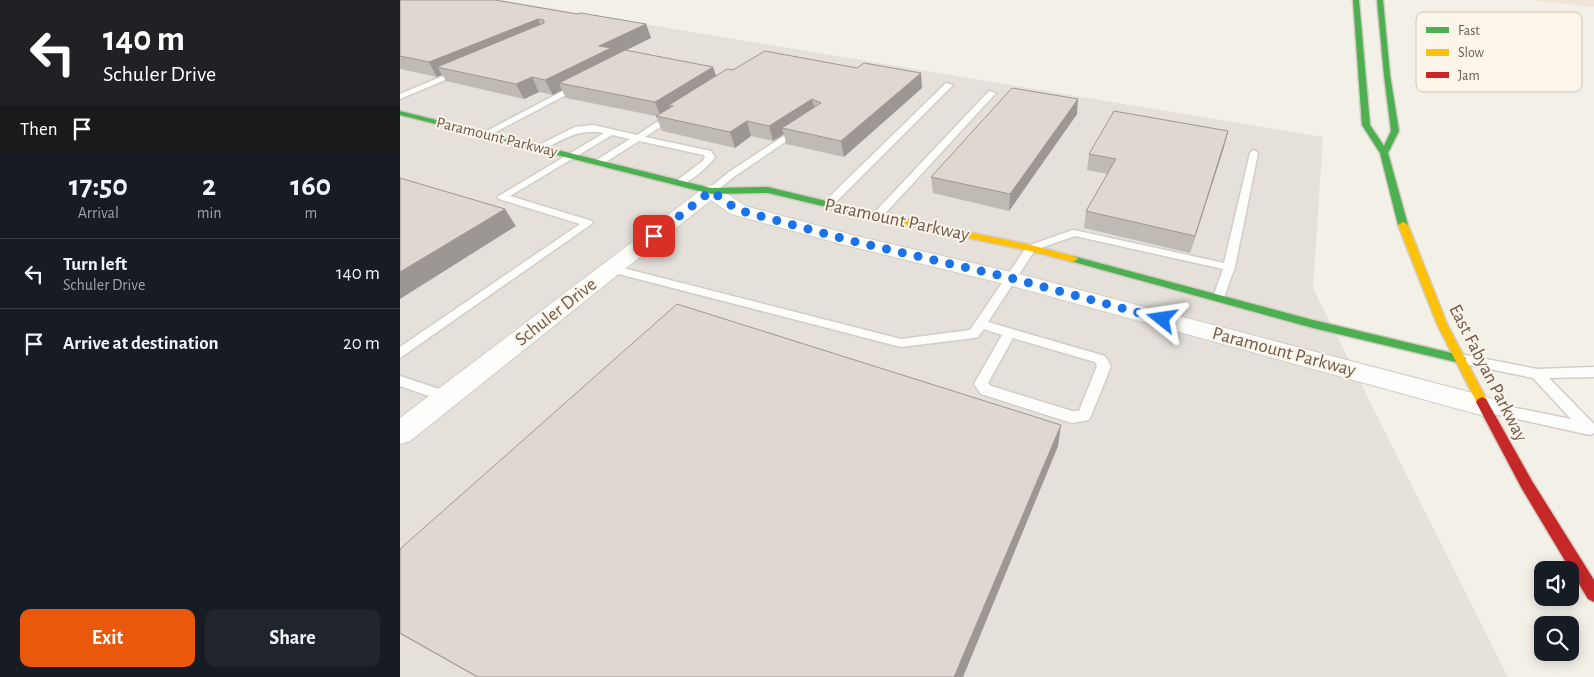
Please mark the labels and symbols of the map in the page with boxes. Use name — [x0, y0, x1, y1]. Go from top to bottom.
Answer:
legend — [1416, 12, 1582, 92]
text: Fast — [1458, 24, 1480, 38]
text: Slow — [1458, 46, 1485, 60]
text: Jam — [1458, 69, 1480, 83]
street label: Paramount Parkway — [435, 114, 559, 161]
street label: Paramount Parkway — [823, 195, 971, 245]
pin — [633, 215, 675, 257]
street label: Schuler Drive — [512, 274, 600, 350]
position arrow — [1135, 292, 1187, 344]
street label: East Fabyan Parkway — [1445, 301, 1531, 445]
street label: Paramount Parkway — [1210, 324, 1358, 380]

